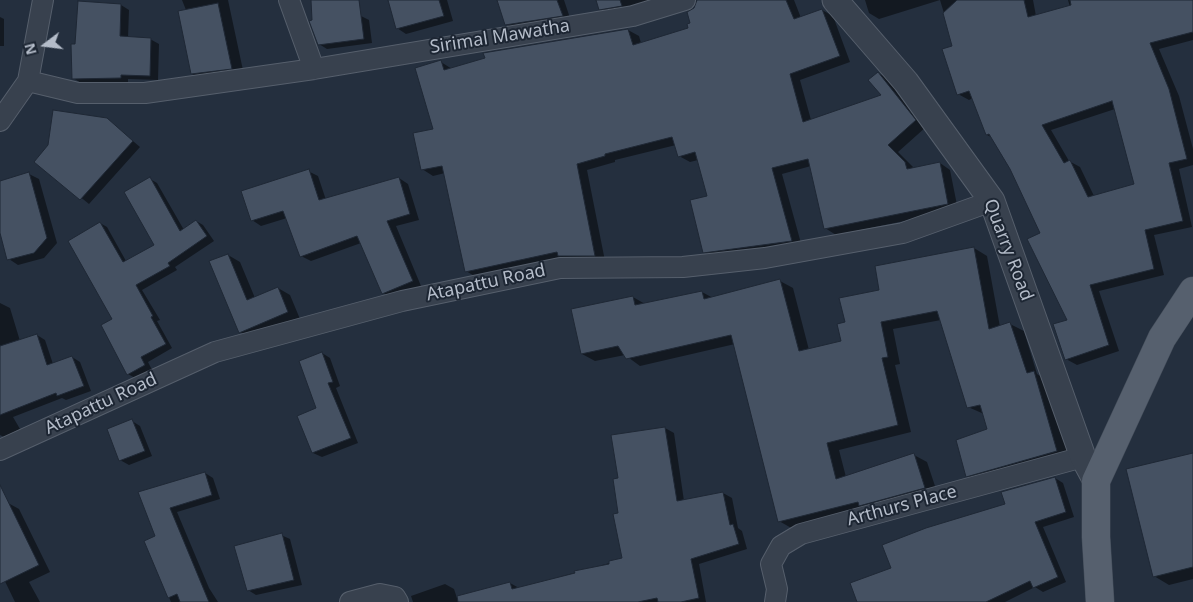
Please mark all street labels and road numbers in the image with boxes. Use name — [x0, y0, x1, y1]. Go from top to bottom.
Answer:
street label: Sirimal Mawatha — [429, 15, 571, 59]
street label: Quarry Road — [979, 196, 1037, 304]
street label: Atapattu Road — [424, 260, 548, 306]
street label: Atapattu Road — [41, 369, 161, 439]
street label: Arthurs Place — [845, 481, 959, 531]

